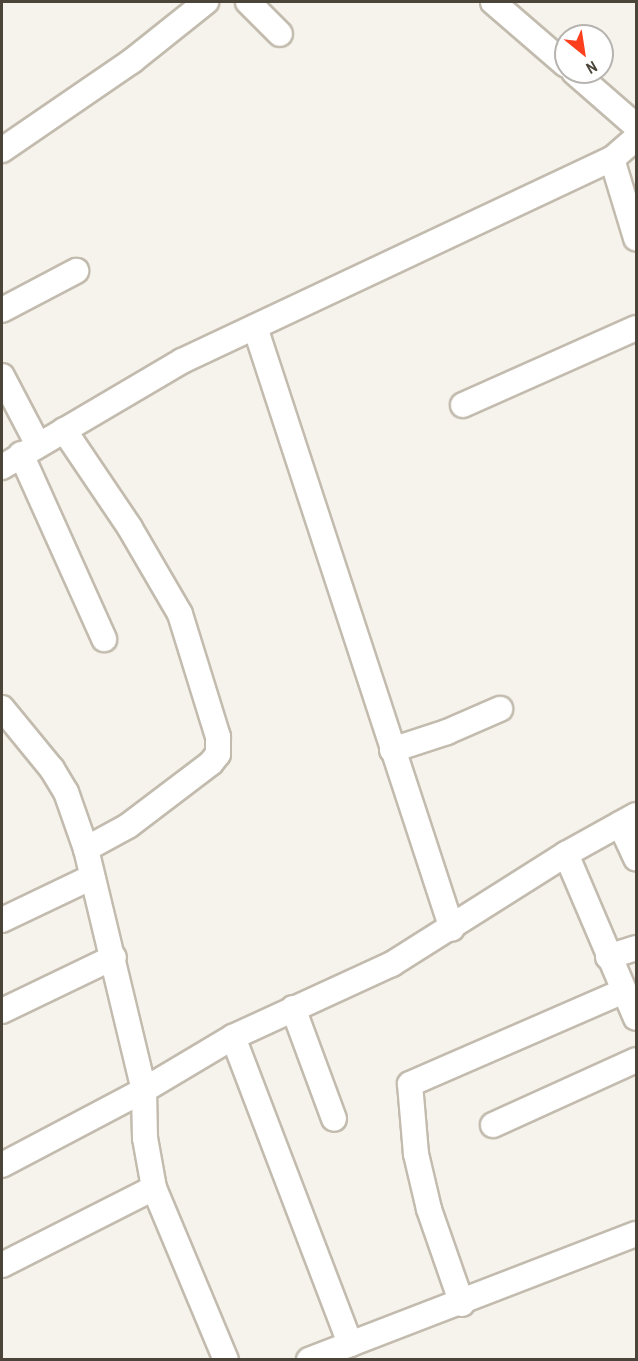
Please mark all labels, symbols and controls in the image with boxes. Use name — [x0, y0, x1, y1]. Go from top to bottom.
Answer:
north arrow — [554, 24, 614, 84]
text: N — [582, 56, 602, 80]

